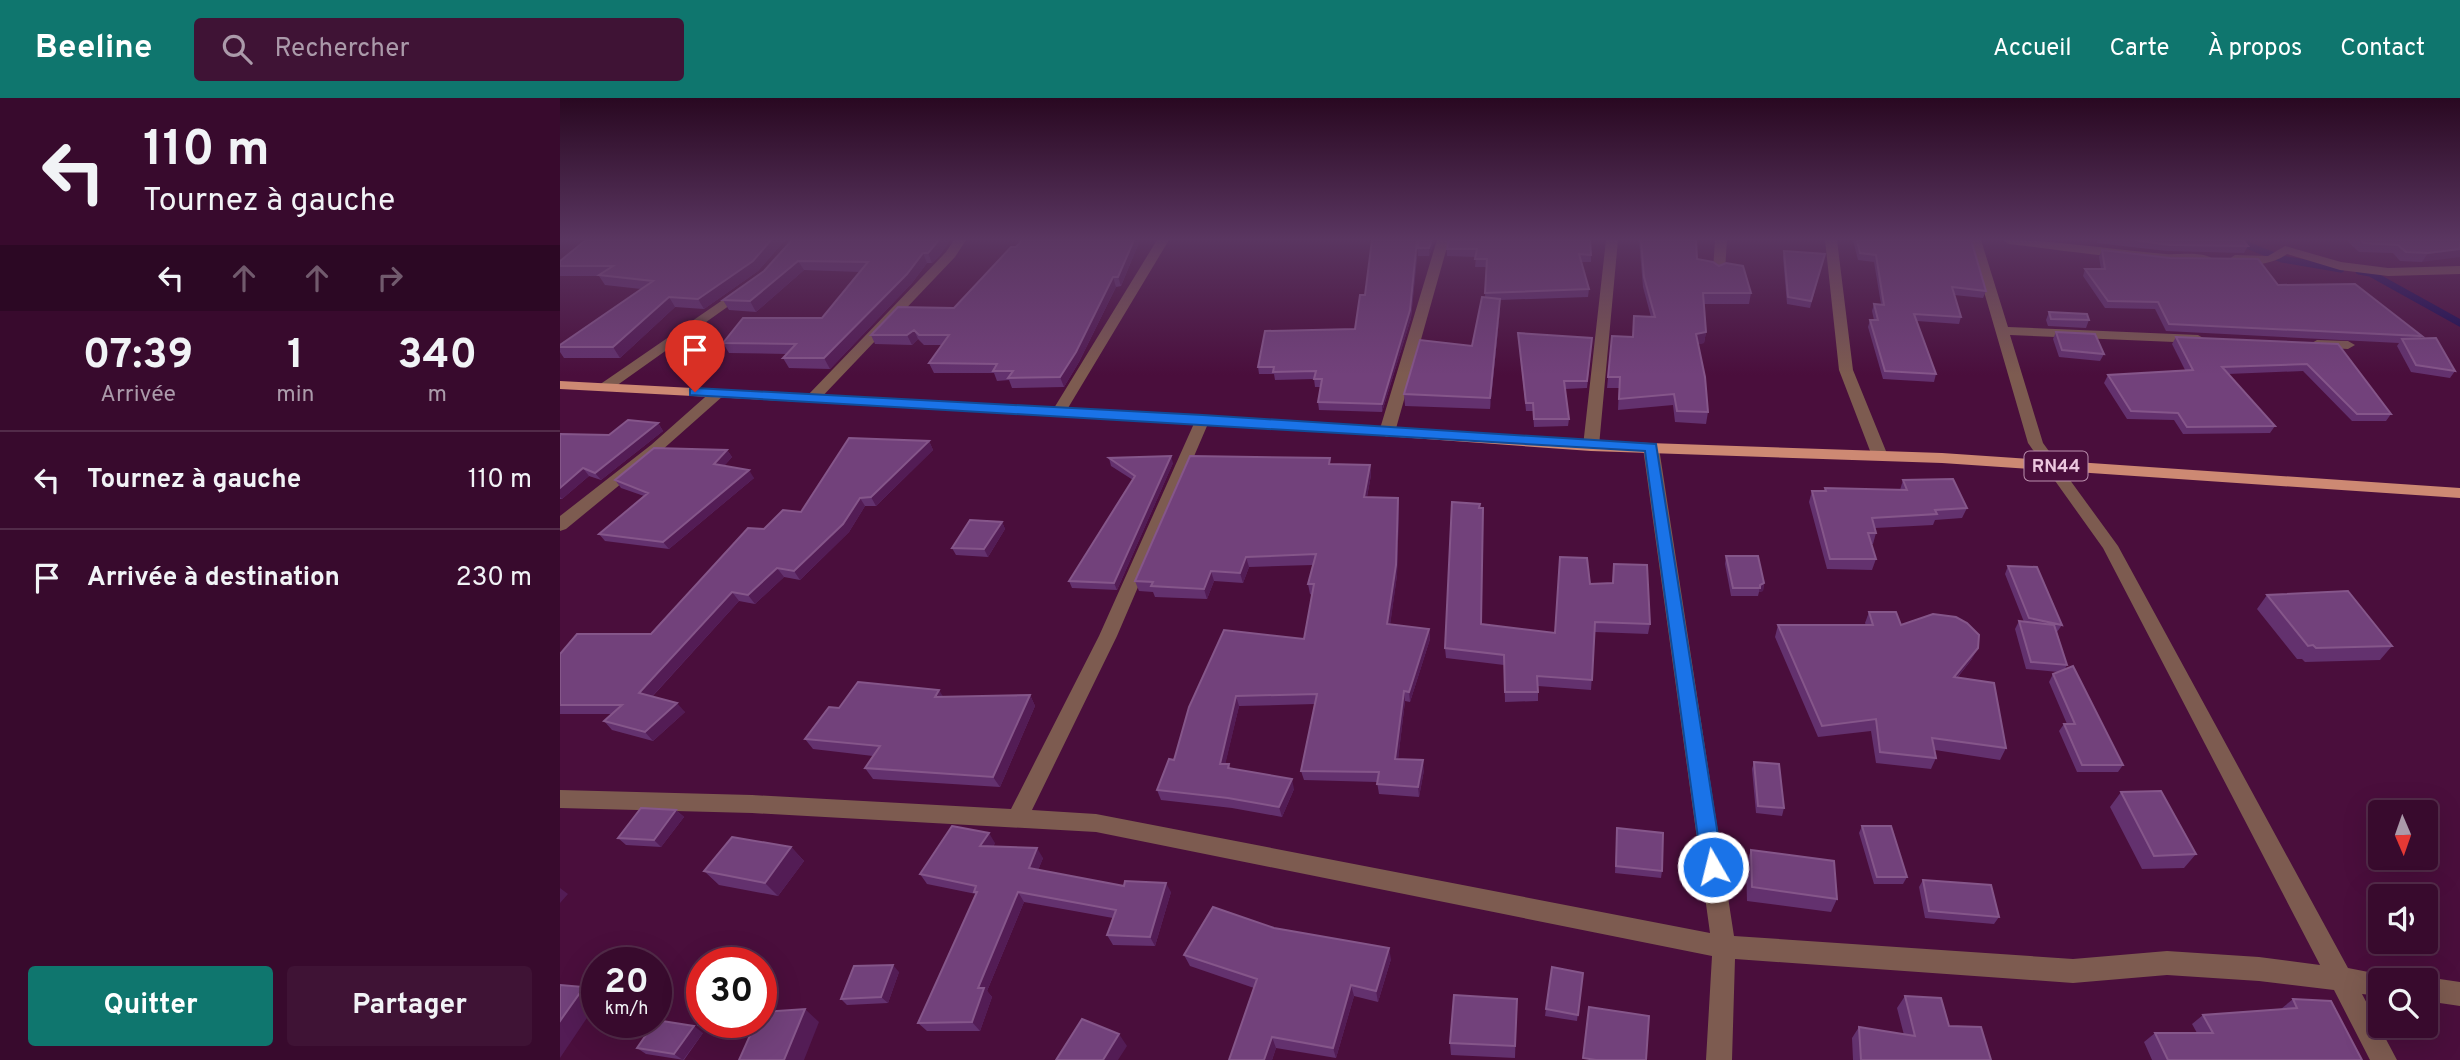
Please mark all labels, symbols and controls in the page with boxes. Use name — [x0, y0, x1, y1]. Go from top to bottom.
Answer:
search box — [194, 18, 684, 81]
text: Beeline — [35, 28, 152, 70]
icon: search — [218, 30, 256, 68]
text: Rechercher — [274, 33, 410, 66]
text: Accueil — [1993, 34, 2072, 64]
text: Carte — [2110, 34, 2169, 64]
text: À propos — [2207, 34, 2302, 64]
text: Contact — [2340, 34, 2425, 64]
text: 110 m — [143, 121, 270, 183]
icon: left — [28, 126, 119, 217]
text: Tournez à gauche — [143, 182, 395, 222]
icon: left — [152, 259, 190, 297]
icon: ahead — [225, 259, 263, 297]
icon: ahead — [298, 259, 336, 297]
icon: right — [371, 259, 409, 297]
pin — [665, 320, 725, 392]
text: 07:39 — [83, 330, 193, 383]
text: 1 — [287, 330, 304, 383]
text: 340 — [397, 330, 477, 383]
icon: arrive — [676, 331, 714, 369]
text: Arrivée — [100, 381, 176, 410]
text: min — [276, 381, 315, 410]
text: m — [428, 381, 447, 410]
road number: RN44 — [2024, 452, 2088, 480]
icon: left — [28, 461, 66, 499]
text: Tournez à gauche — [87, 464, 301, 497]
text: 110 m — [468, 464, 532, 497]
icon: arrive — [28, 559, 66, 597]
text: Arrivée à destination — [87, 562, 340, 595]
text: 230 m — [456, 562, 532, 595]
north arrow — [2368, 800, 2438, 870]
map controls — [2368, 800, 2438, 1038]
position arrow — [1676, 830, 1750, 904]
button: sound — [2368, 884, 2438, 954]
speed limit sign: 30 — [686, 947, 777, 1038]
text: 20 — [604, 961, 649, 1005]
button: Quitter — [28, 966, 273, 1046]
button: Partager — [287, 966, 532, 1046]
button: search — [2368, 968, 2438, 1038]
text: km/h — [605, 998, 648, 1021]

